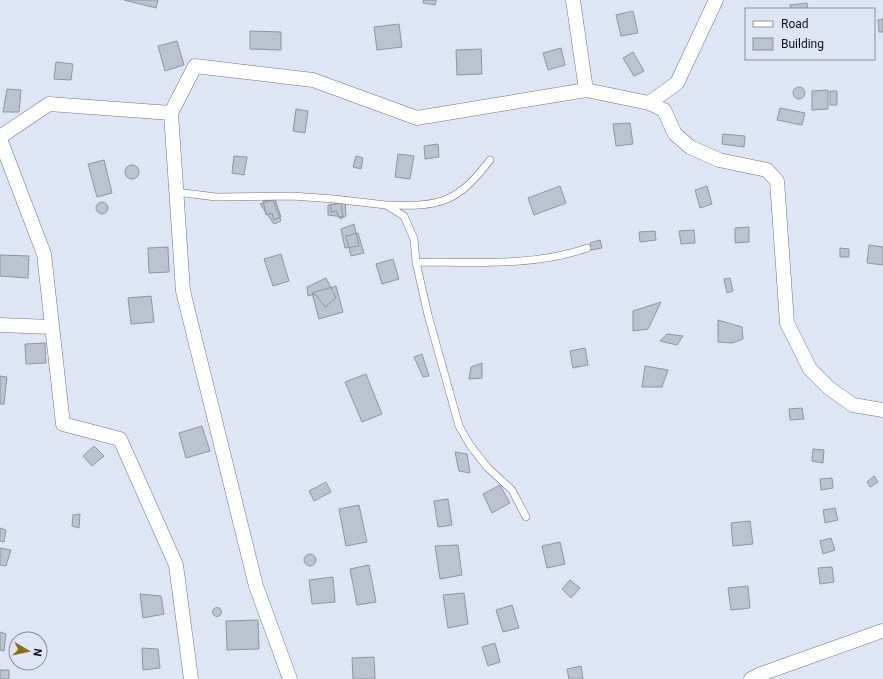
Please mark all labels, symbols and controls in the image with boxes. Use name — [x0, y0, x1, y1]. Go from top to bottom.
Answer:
legend — [745, 8, 875, 60]
text: Road — [781, 17, 809, 31]
text: Building — [781, 37, 824, 51]
north arrow — [8, 631, 48, 671]
text: N — [30, 648, 44, 658]

